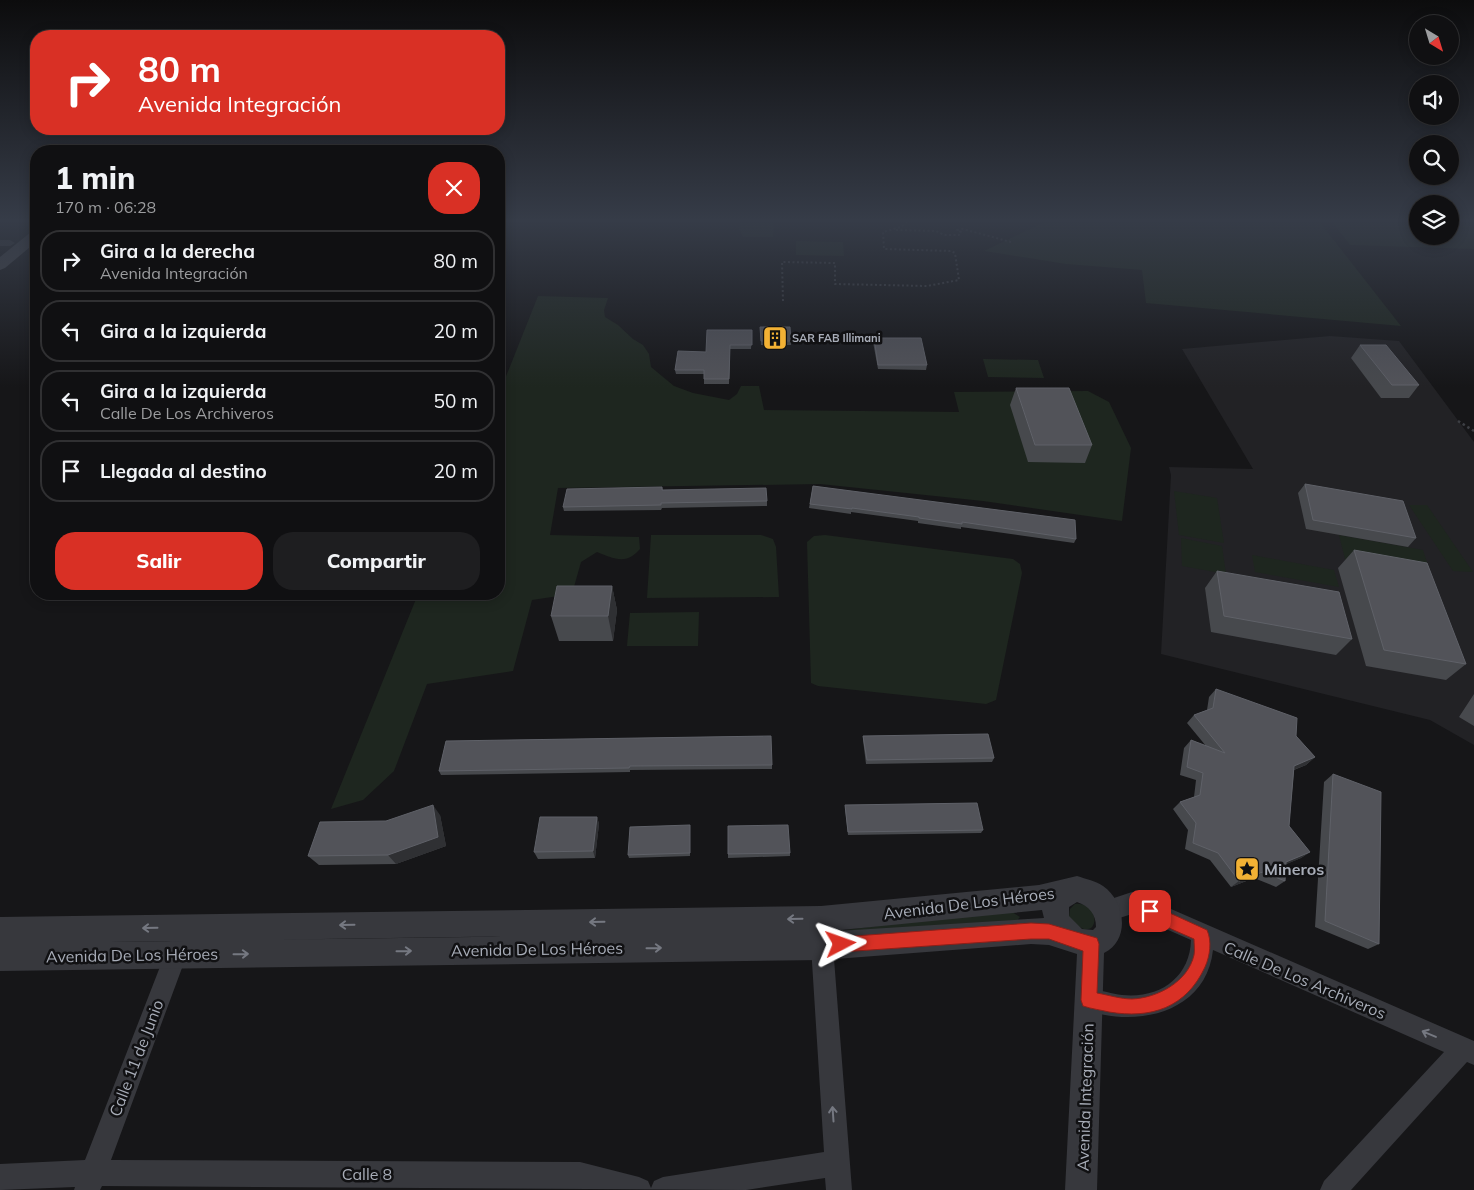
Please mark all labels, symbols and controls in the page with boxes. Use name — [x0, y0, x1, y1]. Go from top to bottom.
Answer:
north arrow — [1409, 15, 1459, 65]
map controls — [1409, 15, 1459, 245]
text: 80 m — [138, 47, 221, 91]
icon: right — [55, 50, 120, 115]
button: sound — [1409, 75, 1459, 125]
text: Avenida Integración — [138, 90, 341, 118]
button: search — [1409, 135, 1459, 185]
text: 1 min — [55, 159, 135, 197]
button: close — [428, 162, 480, 214]
button: layers — [1409, 195, 1459, 245]
text: 170 m · 06:28 — [55, 197, 156, 217]
text: Gira a la derecha — [100, 239, 255, 263]
icon: right — [57, 247, 85, 275]
text: 80 m — [434, 249, 478, 273]
text: Avenida Integración — [100, 263, 248, 283]
icon: left — [57, 317, 85, 345]
text: Gira a la izquierda — [100, 319, 266, 343]
text: 20 m — [434, 319, 478, 343]
building icon: SAR FAB Illimani — [762, 325, 788, 351]
place label: SAR FAB Illimani — [792, 331, 881, 345]
text: Gira a la izquierda — [100, 379, 266, 403]
icon: left — [57, 387, 85, 415]
text: 50 m — [434, 389, 478, 413]
text: Calle De Los Archiveros — [100, 403, 274, 423]
icon: arrive — [57, 457, 85, 485]
text: Llegada al destino — [100, 459, 267, 483]
text: 20 m — [434, 459, 478, 483]
button: Salir — [55, 532, 263, 590]
button: Compartir — [273, 532, 480, 590]
place icon: Mineros — [1234, 856, 1260, 882]
place label: Mineros — [1264, 859, 1324, 879]
street label: Avenida De Los Héroes — [882, 883, 1056, 923]
pin — [1129, 890, 1171, 932]
icon: arrive — [1136, 897, 1164, 925]
one-way arrow — [787, 915, 803, 924]
one-way arrow — [589, 917, 606, 927]
position arrow — [814, 917, 866, 969]
one-way arrow — [339, 920, 356, 930]
one-way arrow — [142, 923, 158, 933]
street label: Avenida De Los Héroes — [451, 937, 623, 961]
street label: Calle De Los Archiveros — [1221, 937, 1389, 1023]
street label: Avenida De Los Héroes — [46, 943, 218, 967]
one-way arrow — [645, 943, 661, 953]
one-way arrow — [395, 946, 411, 956]
one-way arrow — [233, 949, 249, 958]
street label: Calle 11 de Junio — [105, 997, 167, 1119]
street label: Avenida Integración — [1072, 1023, 1098, 1171]
one-way arrow — [1422, 1028, 1437, 1038]
one-way arrow — [829, 1107, 838, 1123]
street label: Calle 8 — [342, 1164, 392, 1184]

